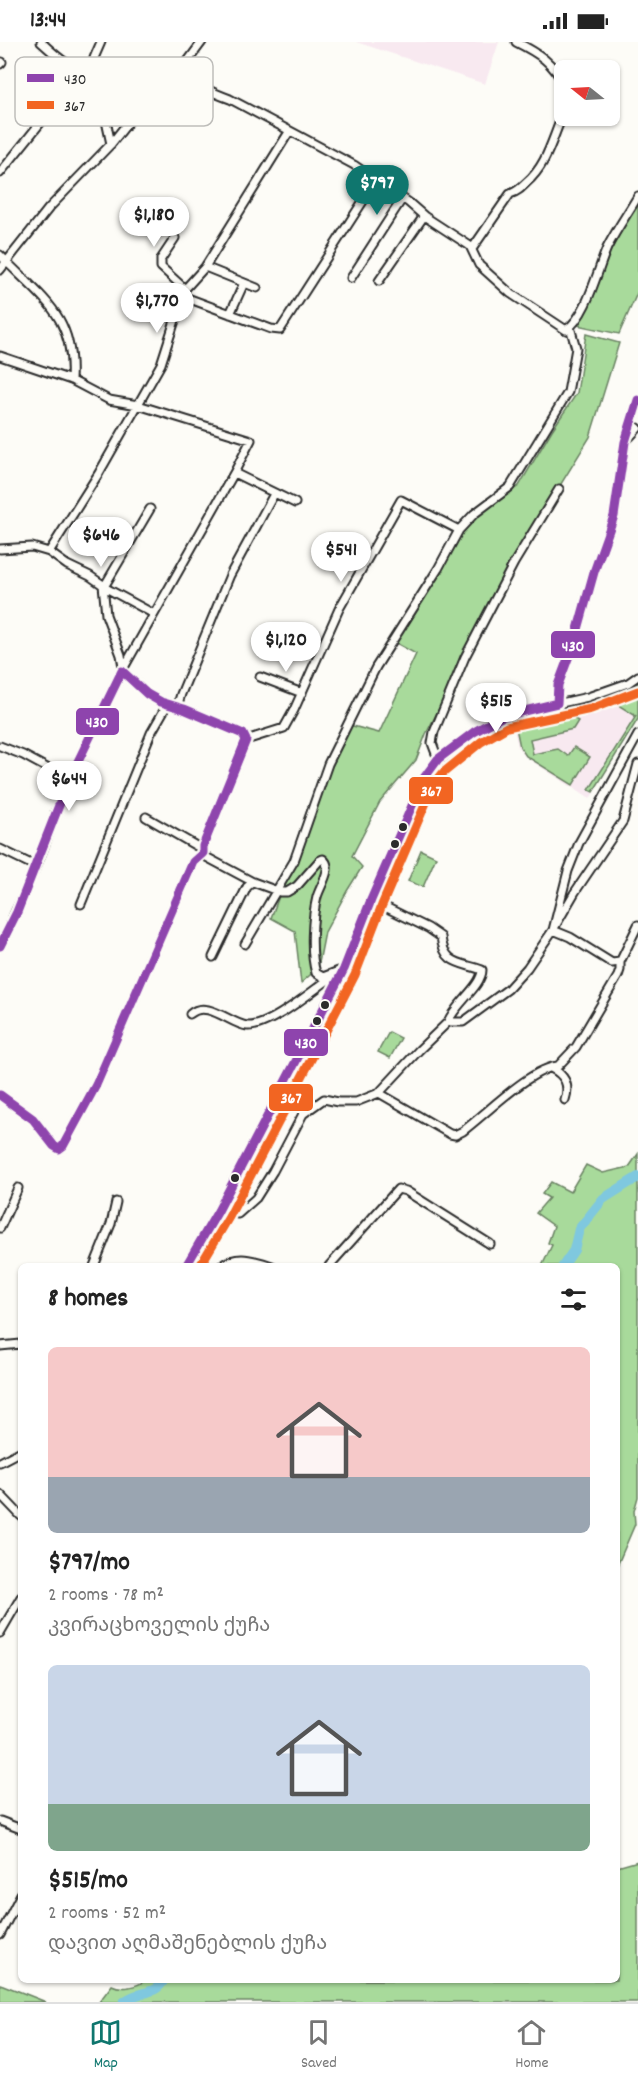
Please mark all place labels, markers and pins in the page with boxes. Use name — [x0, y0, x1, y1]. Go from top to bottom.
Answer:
pin: $797 — [341, 165, 413, 216]
pin: $1,180 — [105, 197, 203, 248]
pin: $1,770 — [108, 283, 206, 334]
pin: $646 — [65, 517, 137, 568]
pin: $541 — [305, 532, 377, 583]
pin: $1,120 — [237, 622, 335, 673]
pin: $515 — [460, 683, 532, 734]
pin: $644 — [33, 761, 105, 812]
unlabelled marker — [397, 821, 409, 833]
unlabelled marker — [389, 838, 401, 850]
unlabelled marker — [319, 999, 331, 1011]
unlabelled marker — [311, 1015, 323, 1027]
unlabelled marker — [229, 1172, 241, 1184]

